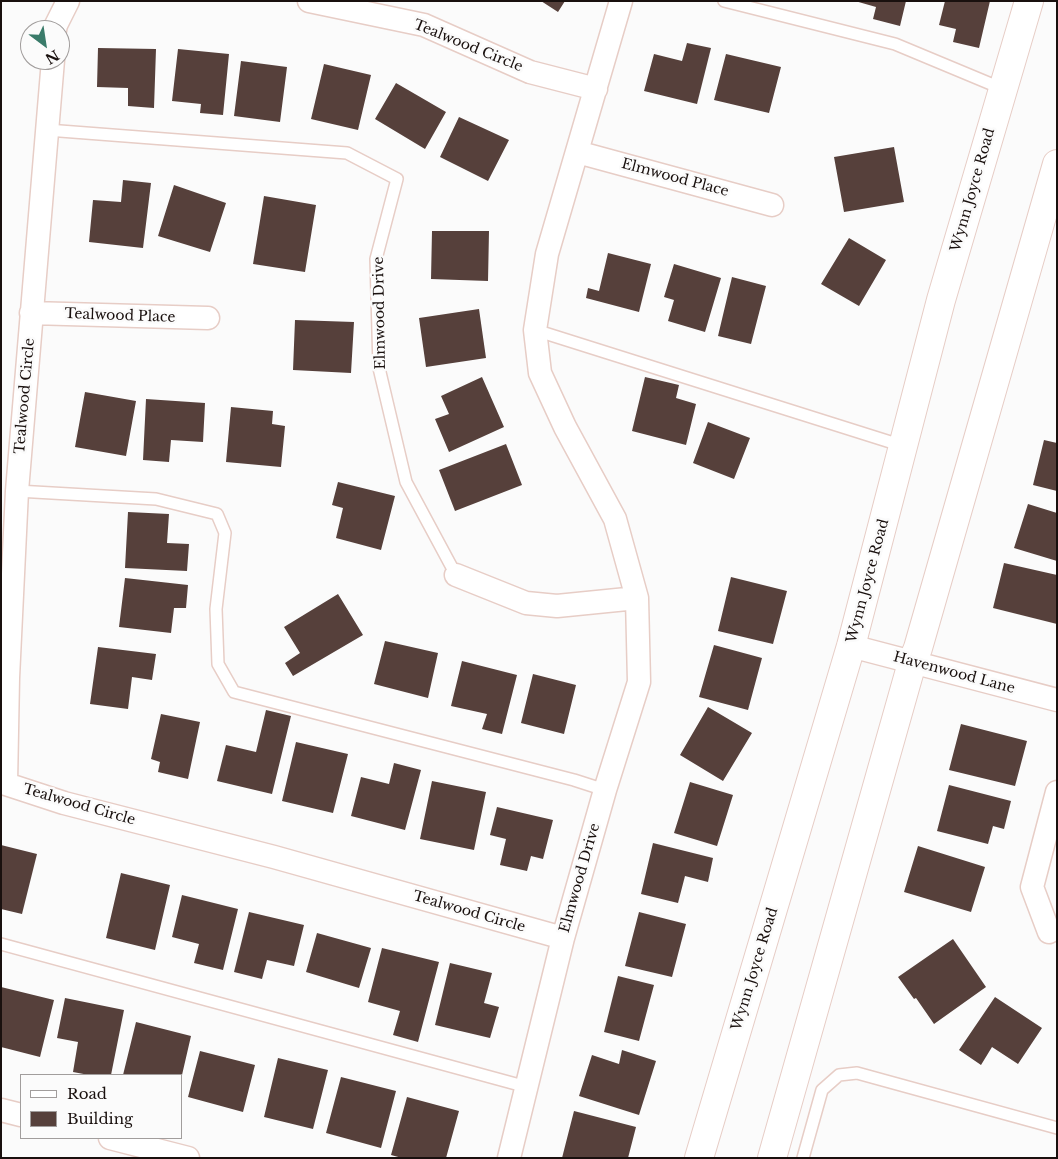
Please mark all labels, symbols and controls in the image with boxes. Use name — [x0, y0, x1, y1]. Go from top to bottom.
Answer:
street label: Tealwood Circle — [411, 16, 525, 76]
north arrow — [20, 20, 70, 70]
text: N — [42, 46, 62, 68]
street label: Wynn Joyce Road — [947, 126, 999, 254]
street label: Elmwood Place — [620, 156, 730, 200]
street label: Elmwood Drive — [371, 256, 389, 370]
street label: Tealwood Place — [64, 306, 176, 326]
street label: Tealwood Circle — [12, 337, 38, 455]
street label: Wynn Joyce Road — [843, 517, 893, 645]
street label: Havenwood Lane — [891, 649, 1017, 697]
street label: Tealwood Circle — [21, 781, 137, 829]
street label: Elmwood Drive — [556, 821, 604, 935]
street label: Tealwood Circle — [411, 888, 527, 936]
street label: Wynn Joyce Road — [728, 905, 782, 1033]
legend — [20, 1074, 182, 1139]
text: Road — [67, 1084, 107, 1103]
text: Building — [67, 1109, 133, 1128]

